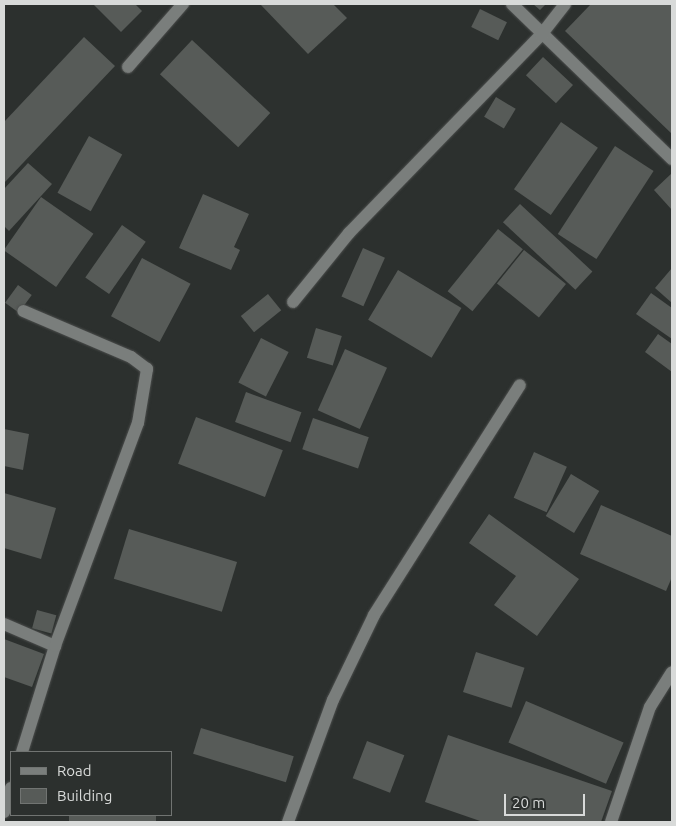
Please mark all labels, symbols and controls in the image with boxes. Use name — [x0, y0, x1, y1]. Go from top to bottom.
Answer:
legend — [10, 751, 172, 816]
text: Road — [57, 762, 92, 779]
scale bar — [506, 784, 587, 816]
text: Building — [57, 787, 112, 804]
text: 20 m — [512, 794, 545, 811]

